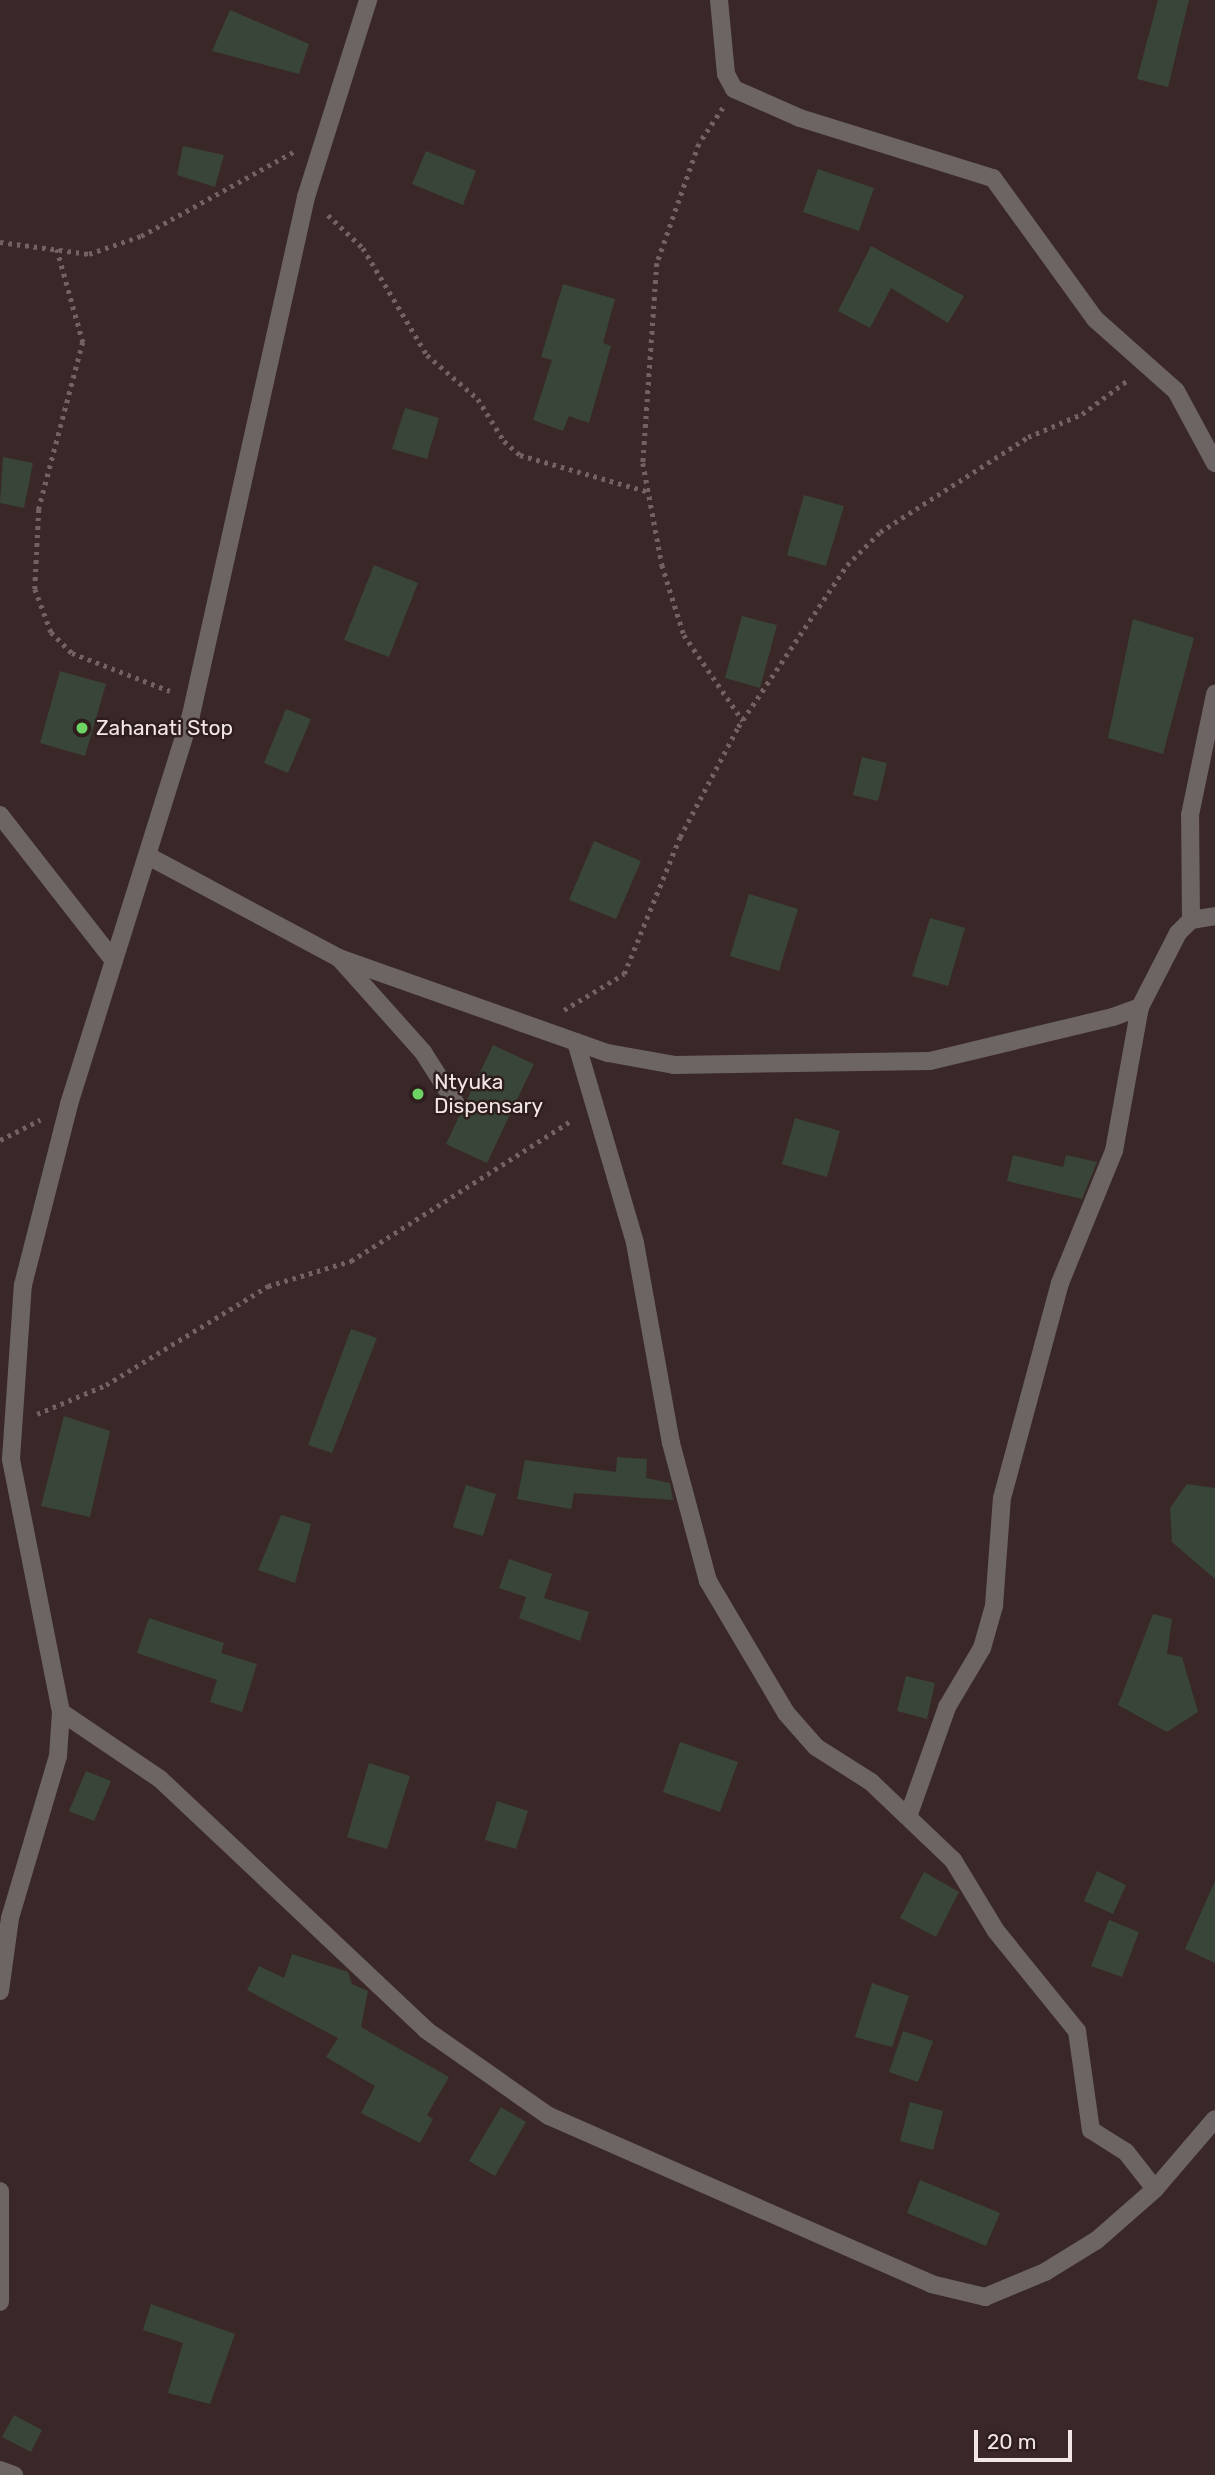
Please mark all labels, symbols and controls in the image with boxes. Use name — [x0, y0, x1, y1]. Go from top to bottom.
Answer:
place label: Zahanati Stop — [96, 715, 233, 741]
marker: Zahanati Stop — [74, 720, 90, 736]
place label: Ntyuka Dispensary — [434, 1069, 543, 1119]
marker: Ntyuka Dispensary — [408, 1084, 428, 1104]
scale bar — [977, 2416, 1075, 2460]
text: 20 m — [987, 2429, 1036, 2454]

